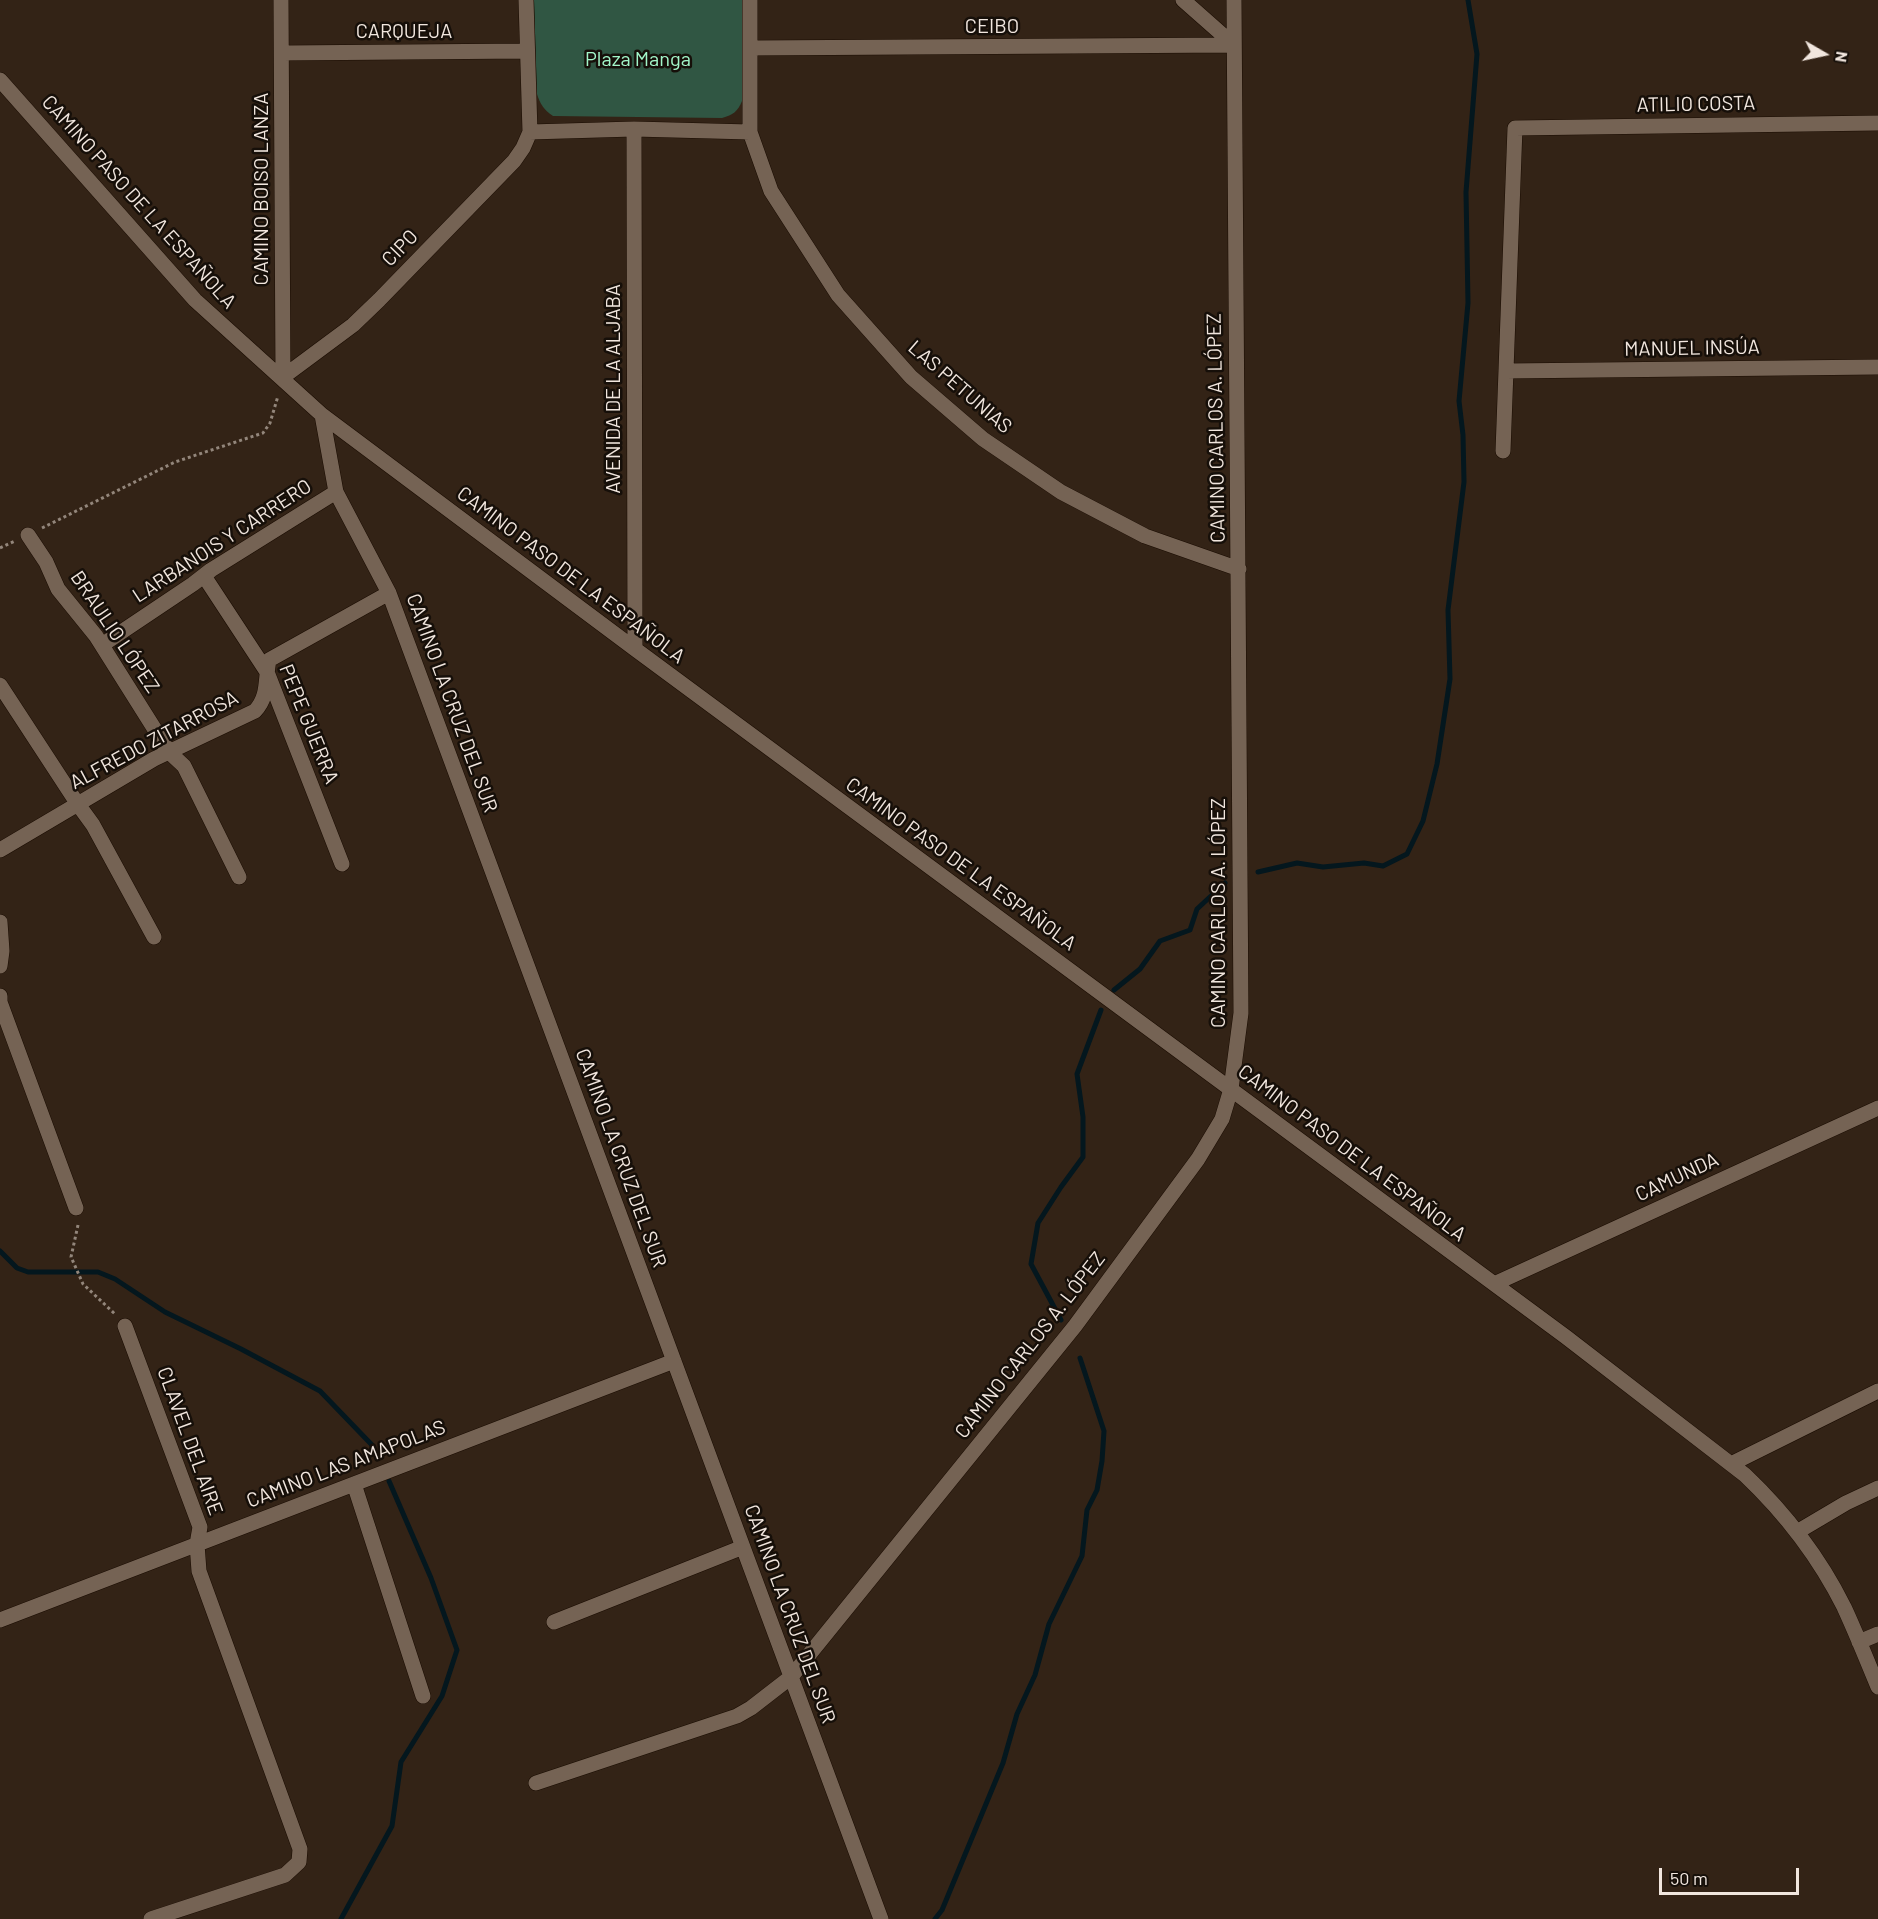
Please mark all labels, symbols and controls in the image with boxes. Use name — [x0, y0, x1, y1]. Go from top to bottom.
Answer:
street label: CEIBO — [965, 14, 1019, 38]
street label: CARQUEJA — [356, 19, 452, 43]
north arrow — [1794, 24, 1854, 84]
park label: Plaza Manga — [585, 47, 691, 71]
text: N — [1832, 50, 1852, 64]
street label: CAMINO PASO DE LA ESPAÑOLA — [37, 90, 241, 314]
street label: ATILIO COSTA — [1636, 91, 1756, 117]
street label: CAMINO BOISO LANZA — [249, 93, 273, 285]
street label: CIPO — [377, 225, 423, 271]
street label: AVENIDA DE LA ALJABA — [601, 284, 625, 494]
street label: CAMINO CARLOS A. LÓPEZ — [1202, 313, 1230, 543]
street label: MANUEL INSÚA — [1624, 335, 1760, 361]
street label: LAS PETUNIAS — [903, 336, 1017, 438]
street label: LARBANOIS Y CARRERO — [128, 474, 316, 608]
street label: CAMINO PASO DE LA ESPAÑOLA — [452, 481, 690, 669]
street label: BRAULIO LÓPEZ — [65, 566, 165, 698]
street label: CAMINO LA CRUZ DEL SUR — [401, 590, 503, 816]
street label: PEPE GUERRA — [274, 661, 344, 787]
street label: ALFREDO ZITARROSA — [66, 685, 242, 795]
street label: CAMINO PASO DE LA ESPAÑOLA — [841, 772, 1081, 956]
street label: CAMINO CARLOS A. LÓPEZ — [1206, 798, 1230, 1028]
street label: CAMINO LA CRUZ DEL SUR — [570, 1045, 672, 1271]
street label: CAMINO PASO DE LA ESPAÑOLA — [1233, 1059, 1471, 1247]
street label: CAMUNDA — [1632, 1147, 1722, 1207]
street label: CAMINO CARLOS A. LÓPEZ — [950, 1247, 1110, 1443]
street label: CLAVEL DEL AIRE — [152, 1364, 228, 1518]
street label: CAMINO LAS AMAPOLAS — [243, 1415, 449, 1513]
street label: CAMINO LA CRUZ DEL SUR — [739, 1501, 841, 1727]
scale bar — [1662, 1856, 1802, 1894]
text: 50 m — [1670, 1867, 1708, 1889]

